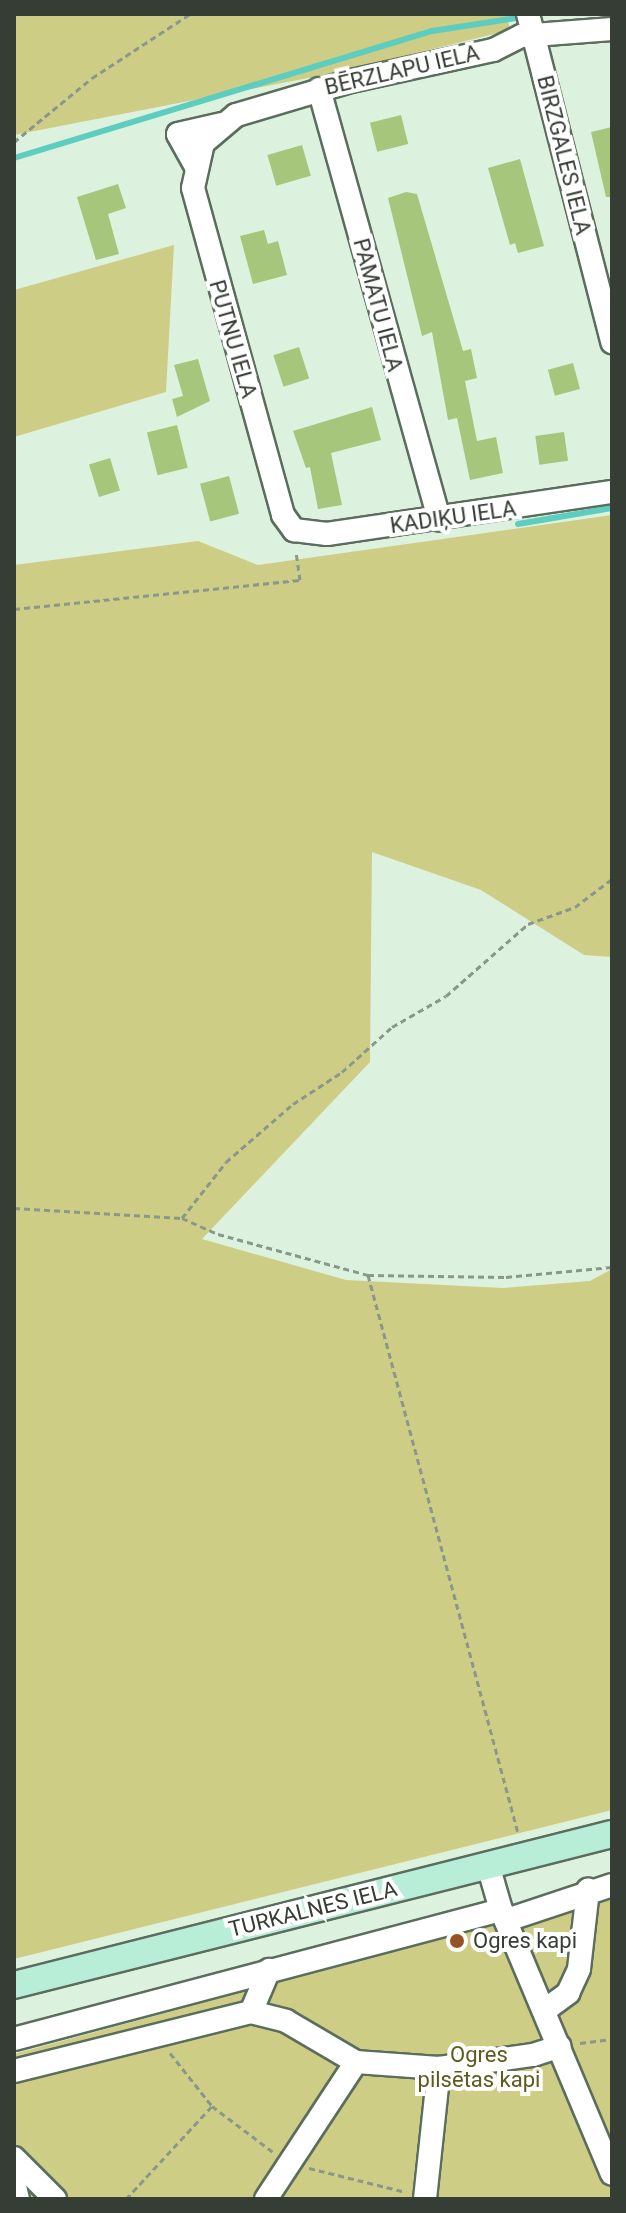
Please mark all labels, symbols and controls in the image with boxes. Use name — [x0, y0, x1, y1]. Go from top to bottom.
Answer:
street label: BĒRZLAPU IELA — [322, 39, 482, 101]
street label: BIRZGALES IELA — [531, 73, 597, 237]
street label: PAMATU IELA — [348, 235, 408, 375]
street label: PUTNU IELA — [204, 277, 262, 401]
street label: KADIĶU IELA — [388, 495, 518, 539]
street label: TURKALNES IELA — [226, 1875, 400, 1943]
place label: Ogres kapi — [473, 1928, 577, 1954]
marker: Ogres kapi — [448, 1932, 466, 1950]
park label: Ogres pilsētas kapi — [418, 2041, 540, 2092]

